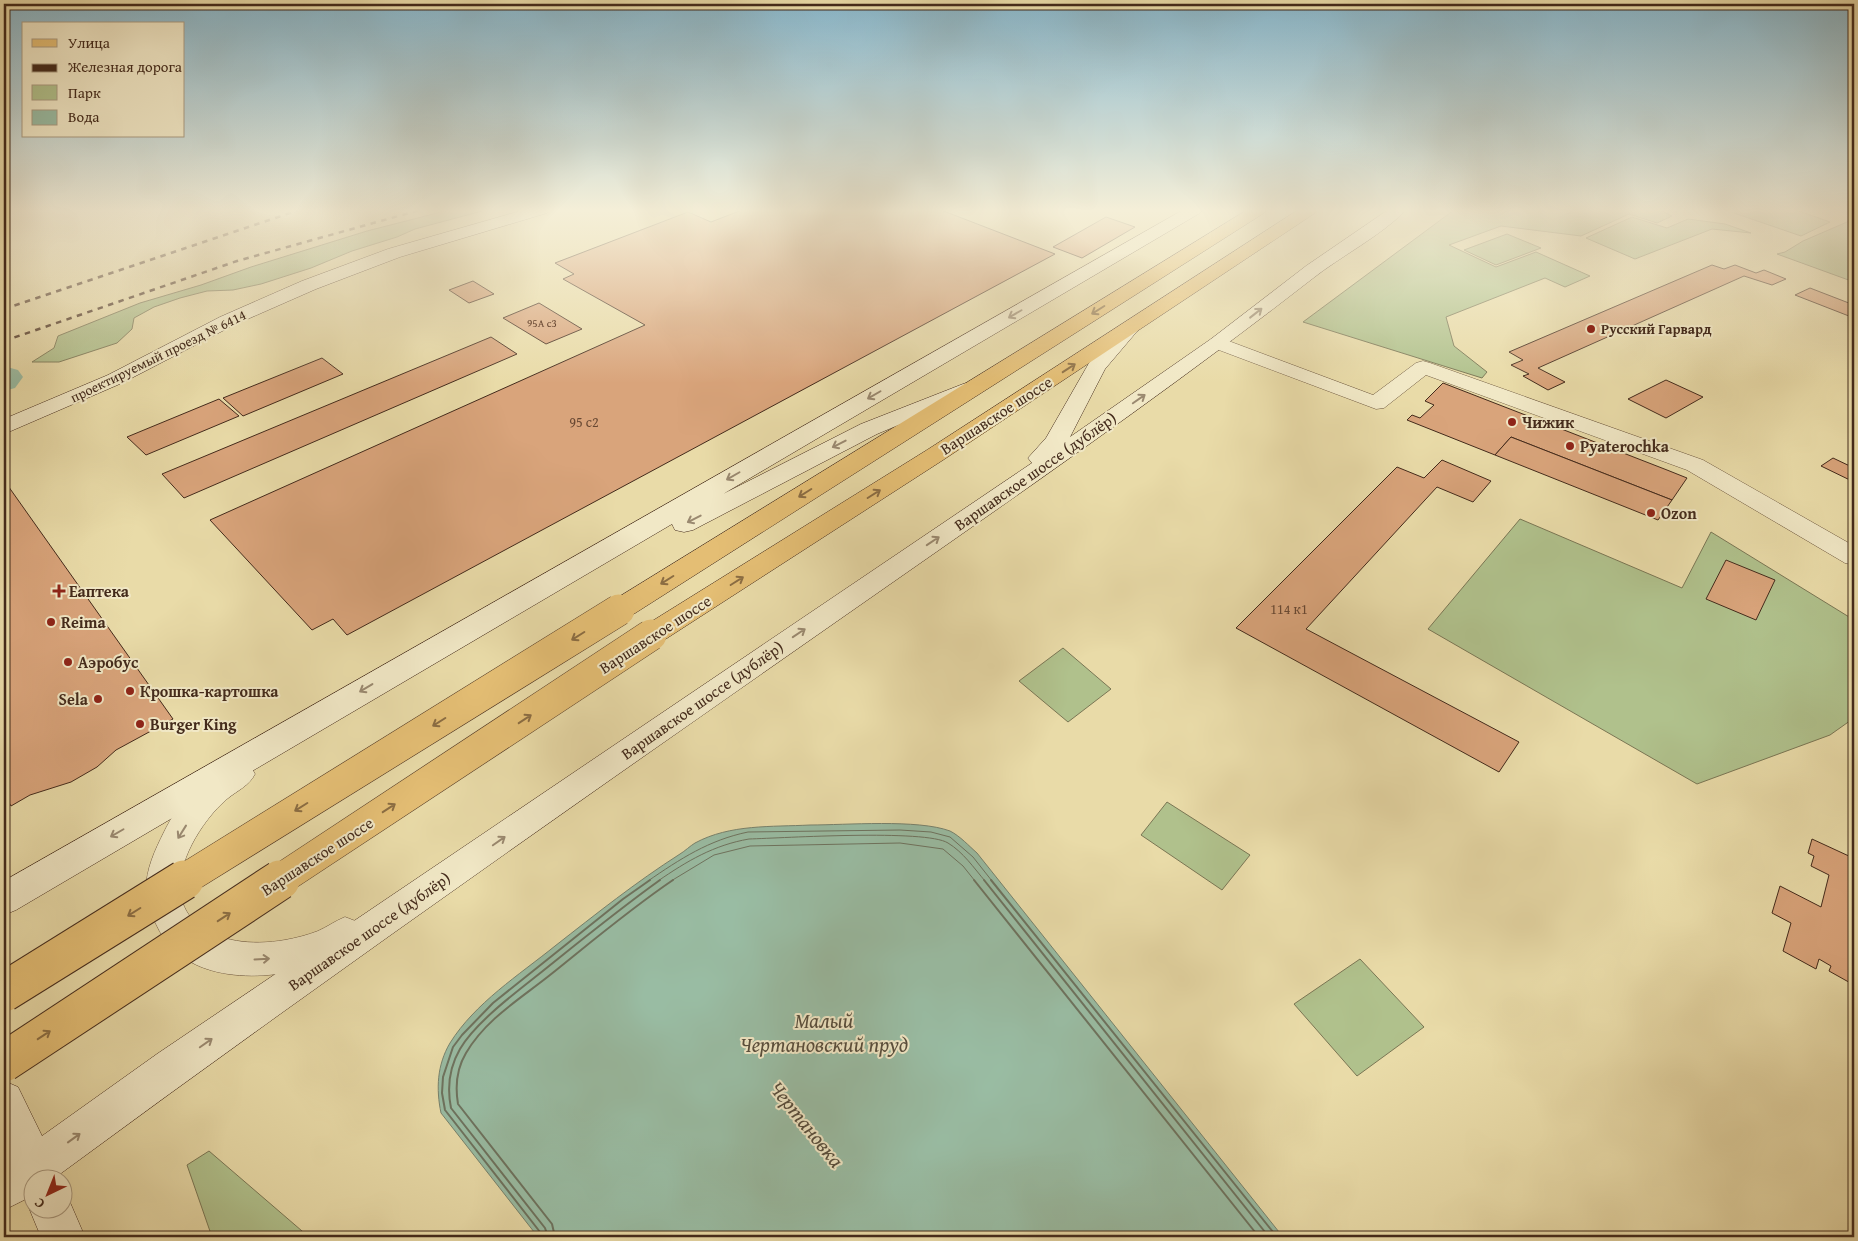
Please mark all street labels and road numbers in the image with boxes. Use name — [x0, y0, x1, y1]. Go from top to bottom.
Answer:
street label: проектируемый проезд № 6414 — [67, 305, 249, 407]
street label: Варшавское шоссе — [935, 370, 1057, 460]
street label: Варшавское шоссе (дублёр) — [949, 406, 1121, 536]
street label: Варшавское шоссе — [594, 589, 716, 679]
street label: Варшавское шоссе (дублёр) — [616, 635, 788, 765]
street label: Варшавское шоссе — [256, 811, 378, 901]
street label: Варшавское шоссе (дублёр) — [283, 866, 455, 996]

